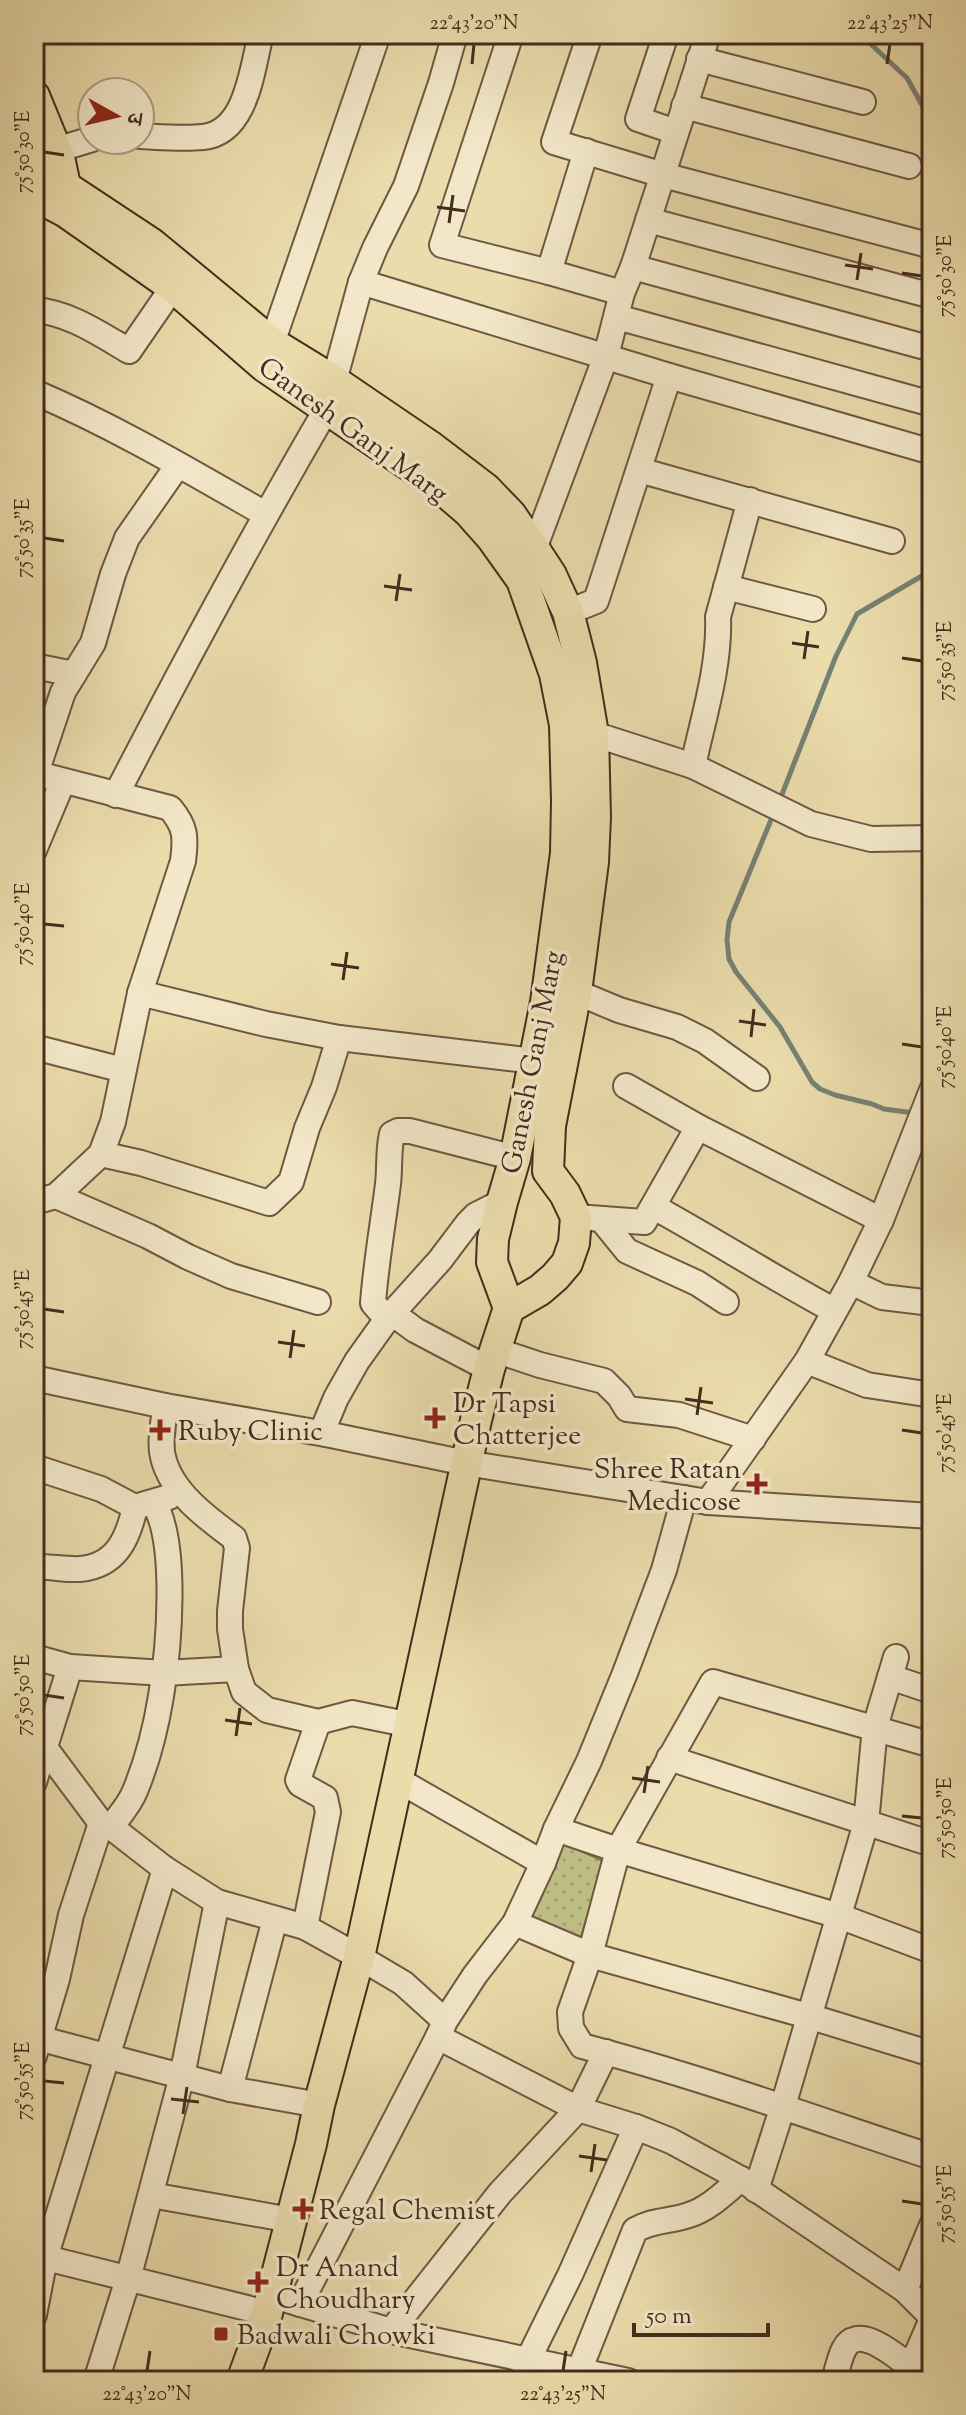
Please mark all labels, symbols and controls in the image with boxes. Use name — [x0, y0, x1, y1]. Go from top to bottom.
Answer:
text: 22°43'20"N — [429, 10, 519, 39]
text: 22°43'25"N — [847, 10, 933, 39]
north arrow — [76, 76, 156, 156]
text: उ — [116, 109, 150, 128]
text: 75°50'30"E — [10, 111, 39, 193]
text: 75°50'30"E — [932, 235, 961, 317]
street label: Ganesh Ganj Marg — [249, 349, 456, 514]
text: 75°50'35"E — [10, 498, 39, 578]
text: 75°50'35"E — [932, 621, 961, 701]
text: 75°50'40"E — [10, 883, 39, 965]
street label: Ganesh Ganj Marg — [493, 948, 575, 1178]
text: 75°50'40"E — [932, 1006, 961, 1088]
text: 75°50'45"E — [10, 1269, 39, 1349]
place label: Dr Tapsi Chatterjee — [453, 1385, 581, 1457]
text: 75°50'45"E — [932, 1393, 961, 1473]
marker: Dr Tapsi Chatterjee — [424, 1407, 446, 1429]
place label: Ruby Clinic — [178, 1413, 323, 1453]
marker: Ruby Clinic — [149, 1419, 171, 1441]
place label: Shree Ratan Medicose — [594, 1451, 741, 1523]
marker: Shree Ratan Medicose — [748, 1475, 766, 1493]
text: 75°50'50"E — [10, 1654, 39, 1736]
text: 75°50'50"E — [932, 1777, 961, 1859]
text: 75°50'55"E — [10, 2042, 39, 2120]
text: 75°50'55"E — [932, 2165, 961, 2243]
place label: Regal Chemist — [319, 2192, 496, 2232]
marker: Regal Chemist — [294, 2200, 312, 2218]
place label: Dr Anand Choudhary — [276, 2249, 415, 2321]
marker: Dr Anand Choudhary — [247, 2271, 269, 2293]
scale bar — [634, 2287, 768, 2337]
text: 50 m — [644, 2300, 692, 2334]
place label: Badwali Chowki — [237, 2317, 436, 2357]
marker: Badwali Chowki — [212, 2325, 230, 2343]
text: 22°43'20"N — [102, 2381, 192, 2410]
text: 22°43'25"N — [520, 2381, 606, 2410]

